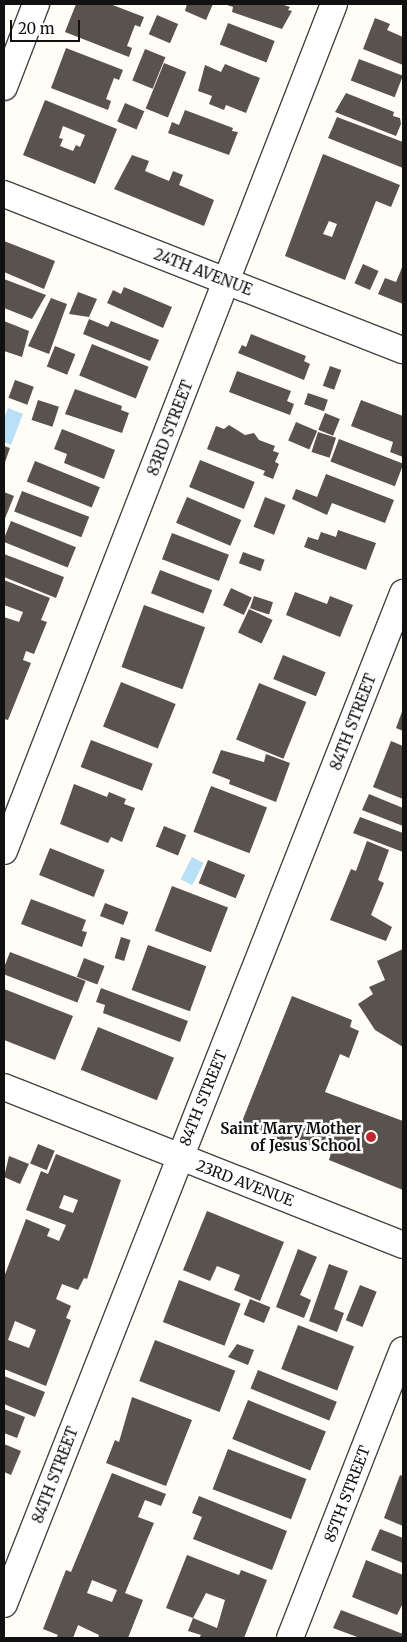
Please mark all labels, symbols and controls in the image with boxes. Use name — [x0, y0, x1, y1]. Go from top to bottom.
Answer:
scale bar — [12, 10, 82, 42]
text: 20 m — [18, 19, 55, 38]
street label: 24TH AVENUE — [151, 245, 255, 299]
street label: 83RD STREET — [144, 378, 196, 478]
street label: 84TH STREET — [326, 671, 380, 773]
street label: 84TH STREET — [176, 1047, 230, 1149]
place label: Saint Mary Mother of Jesus School — [220, 1119, 361, 1154]
marker: Saint Mary Mother of Jesus School — [365, 1131, 377, 1143]
street label: 23RD AVENUE — [194, 1156, 296, 1210]
street label: 84TH STREET — [28, 1424, 82, 1526]
street label: 85TH STREET — [320, 1443, 374, 1545]

